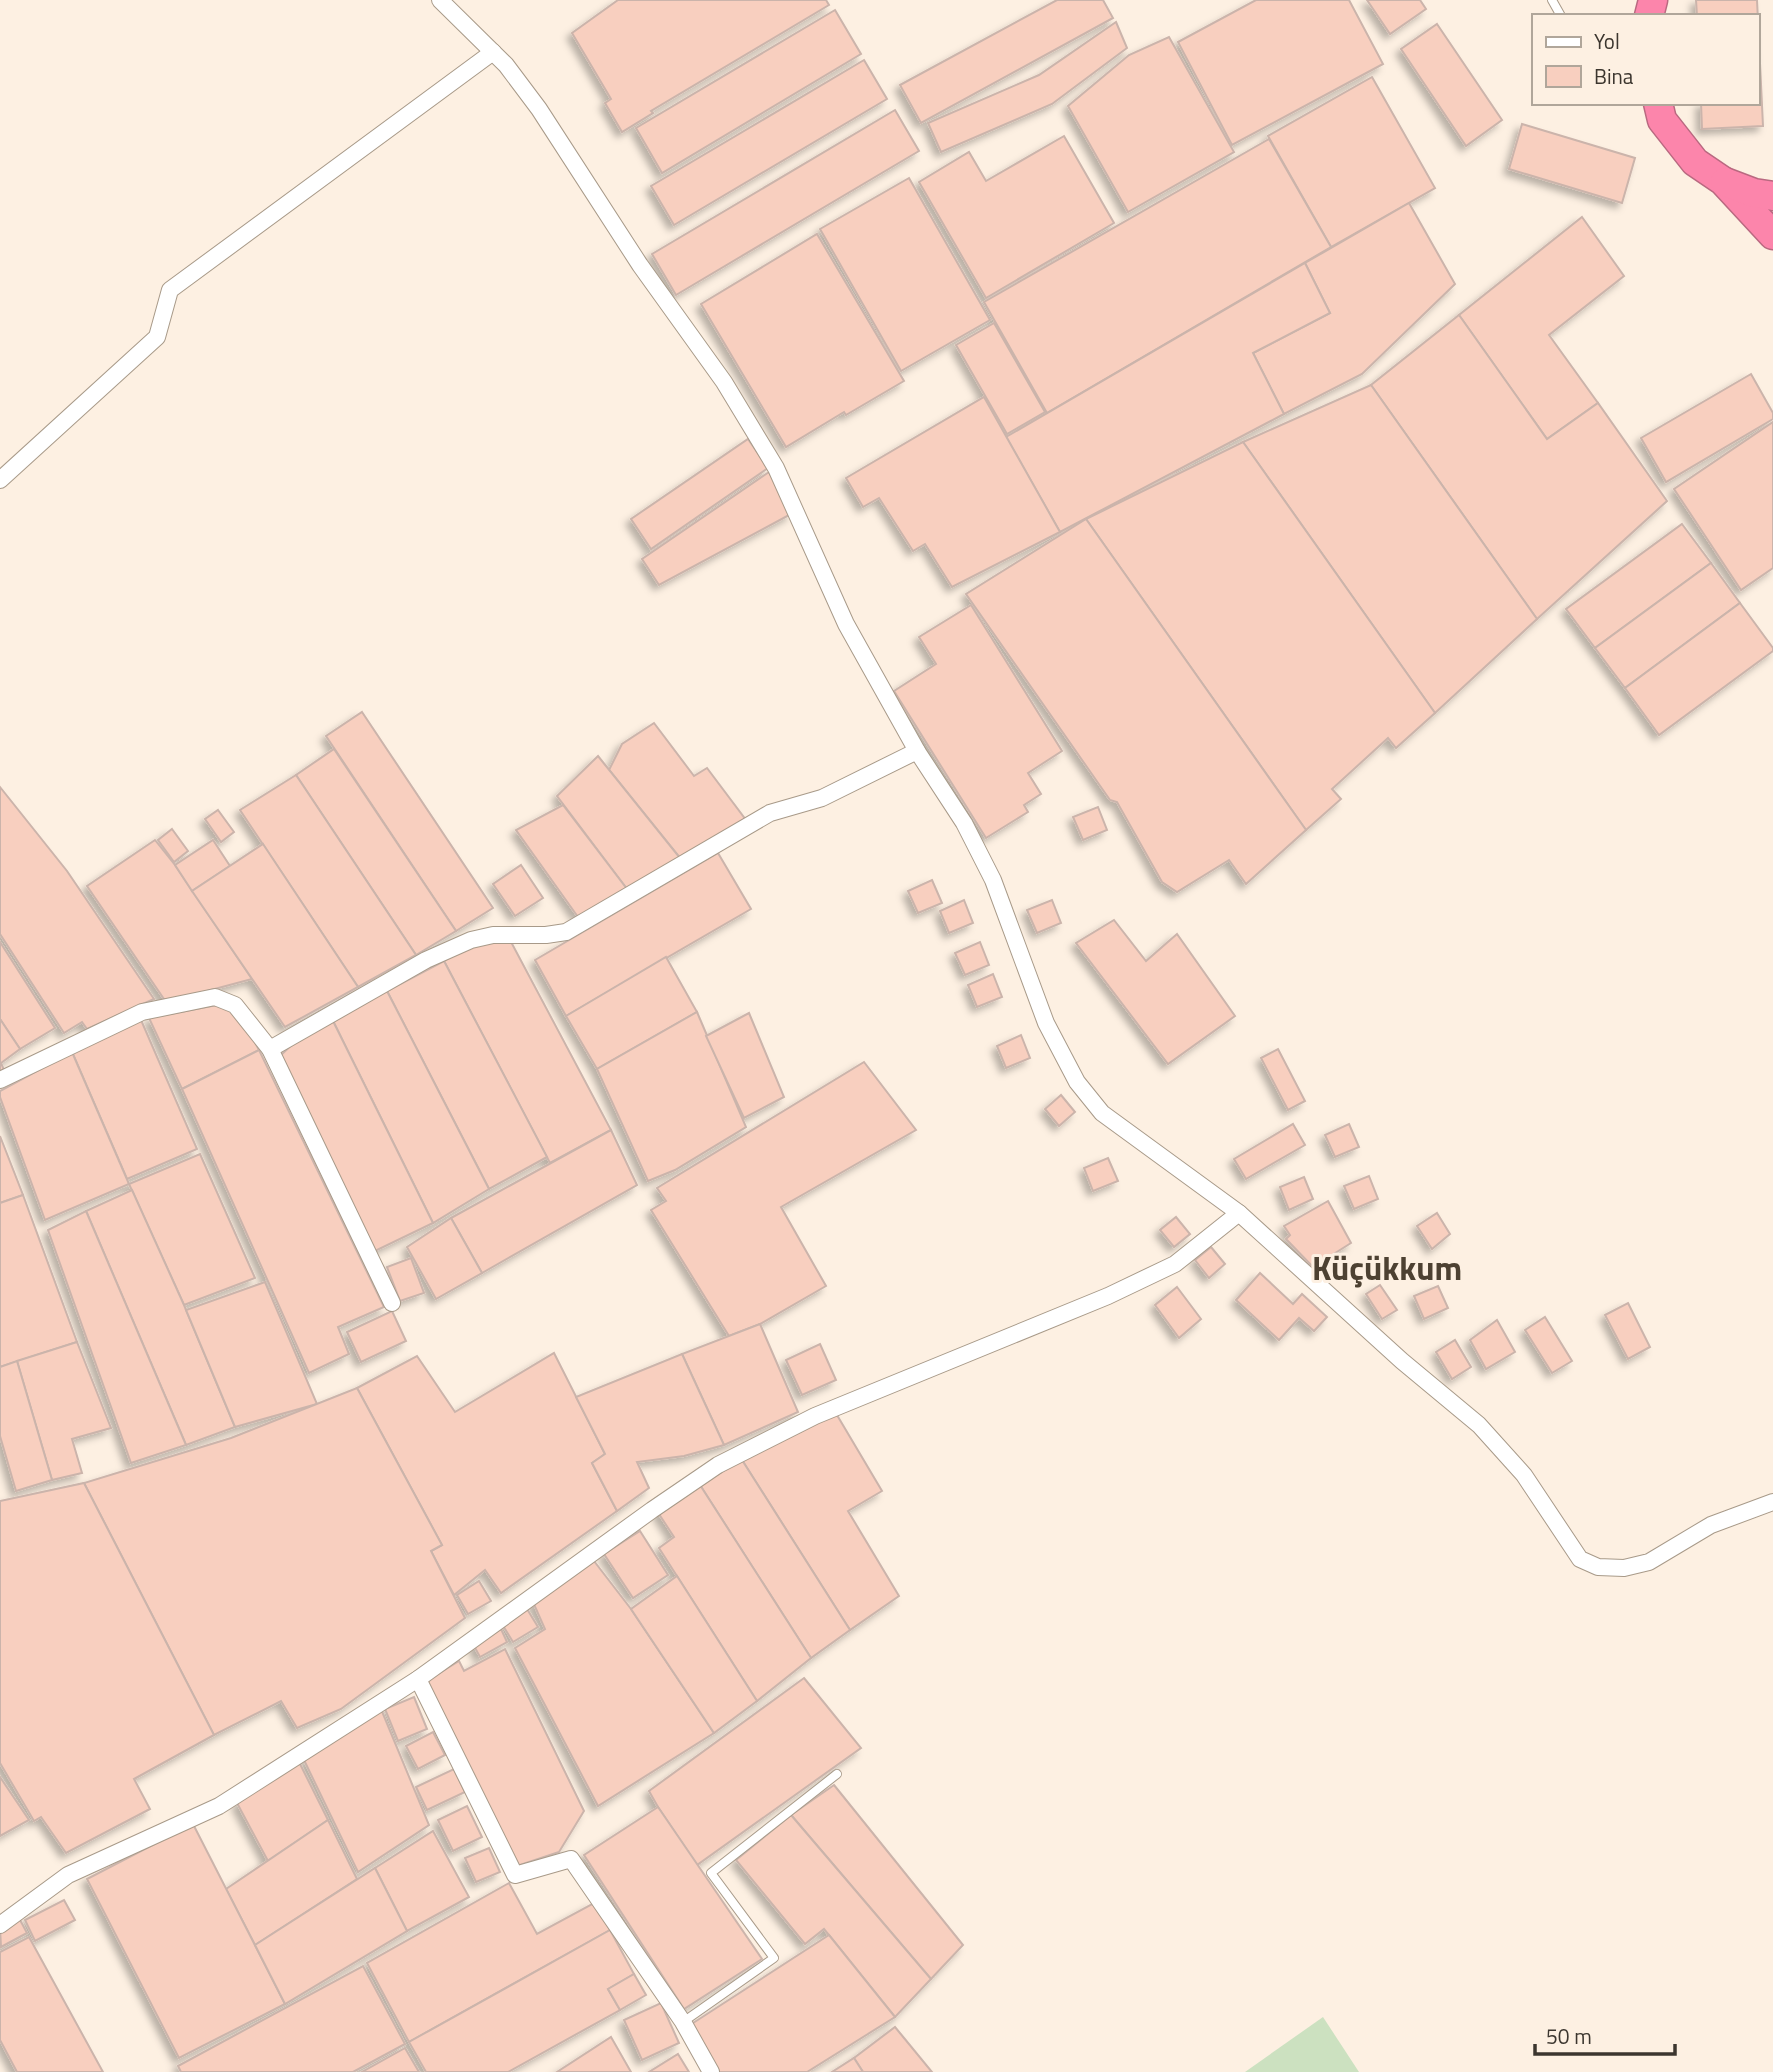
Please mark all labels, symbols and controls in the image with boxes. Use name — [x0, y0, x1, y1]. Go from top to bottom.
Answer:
legend — [1532, 14, 1759, 105]
text: Yol — [1594, 25, 1620, 57]
text: Bina — [1594, 60, 1634, 92]
district label: Küçükkum — [1312, 1243, 1462, 1293]
scale bar — [1535, 2012, 1675, 2056]
text: 50 m — [1546, 2020, 1592, 2052]

